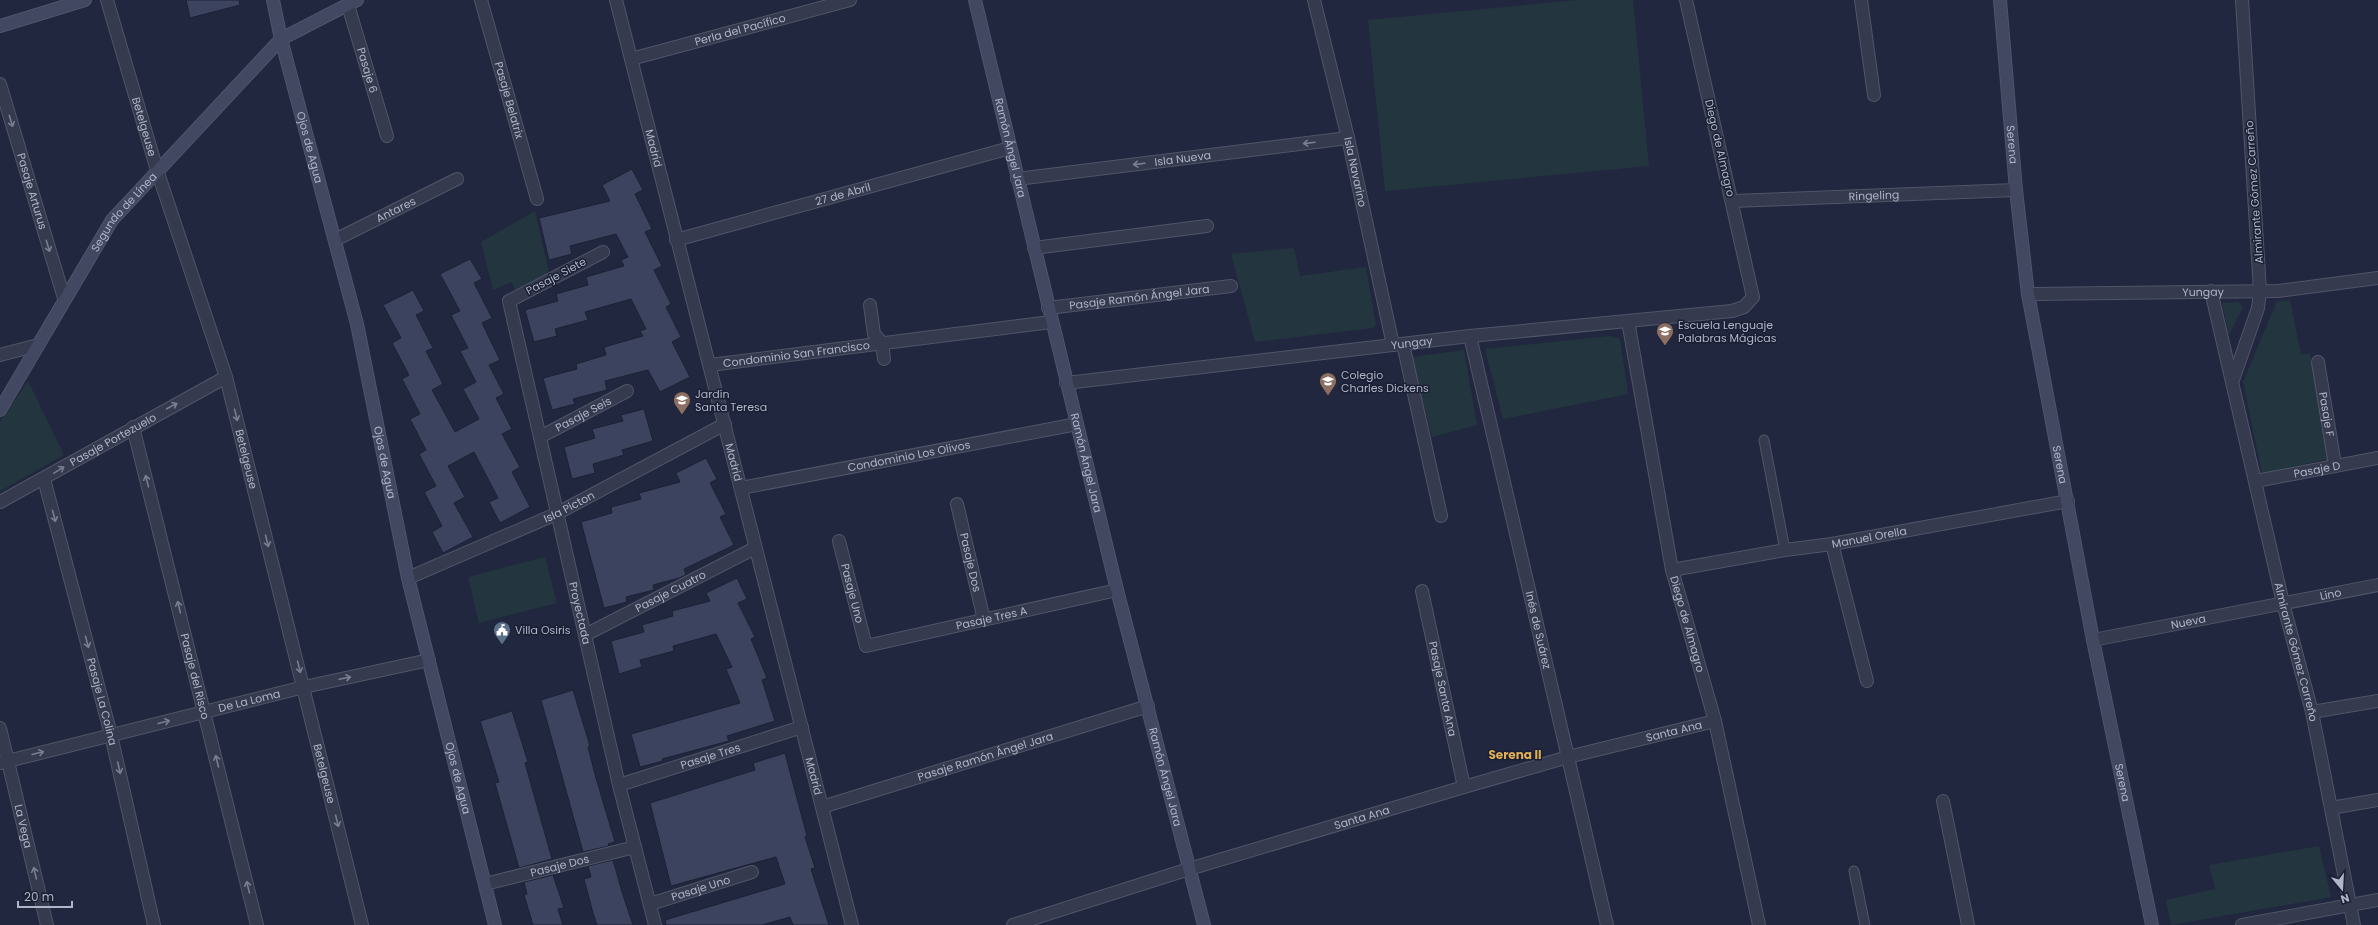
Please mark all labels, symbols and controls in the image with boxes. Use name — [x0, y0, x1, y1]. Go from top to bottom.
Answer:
street label: Perla del Pacífico — [693, 10, 787, 50]
street label: Pasaje 6 — [353, 46, 382, 95]
street label: Pasaje Belatrix — [491, 60, 528, 141]
street label: Betelgeuse — [128, 95, 161, 158]
street label: Ramón Ángel Jara — [991, 96, 1030, 199]
street label: Diego de Almagro — [1701, 98, 1739, 198]
street label: Ojos de Agua — [293, 110, 327, 185]
one-way arrow — [8, 115, 15, 128]
street label: Almirante Gómez Carreño — [2241, 120, 2267, 264]
street label: Serena — [2003, 125, 2022, 164]
street label: Madrid — [641, 128, 666, 169]
street label: Isla Navarino — [1340, 136, 1371, 209]
one-way arrow — [1303, 139, 1316, 147]
street label: Isla Nueva — [1154, 147, 1212, 170]
street label: Pasaje Arturus — [13, 151, 51, 232]
one-way arrow — [1133, 160, 1146, 168]
street label: Segundo de Línea — [87, 169, 161, 255]
street label: 27 de Abril — [813, 179, 872, 209]
street label: Ringeling — [1848, 187, 1900, 204]
street label: Antares — [373, 193, 419, 226]
one-way arrow — [45, 239, 52, 252]
street label: Pasaje Siete — [523, 253, 589, 299]
street label: Pasaje Ramón Ángel Jara — [1068, 281, 1210, 313]
street label: Yungay — [2182, 284, 2225, 300]
place label: Escuela Lenguaje Palabras Mágicas — [1678, 317, 1777, 346]
school or university icon: Escuela Lenguaje Palabras Mágicas — [1655, 321, 1675, 346]
street label: Yungay — [1390, 332, 1434, 353]
street label: Condominio San Francisco — [722, 337, 871, 371]
place label: Colegio Charles Dickens — [1341, 367, 1429, 396]
school or university icon: Colegio Charles Dickens — [1318, 371, 1338, 396]
place label: Jardín Santa Teresa — [695, 386, 767, 415]
school or university icon: Jardín Santa Teresa — [672, 390, 692, 415]
street label: Pasaje F — [2315, 391, 2338, 438]
street label: Pasaje Seis — [552, 393, 614, 435]
one-way arrow — [166, 402, 178, 410]
one-way arrow — [232, 408, 240, 421]
street label: Pasaje Portezuelo — [67, 409, 159, 470]
street label: Ramón Ángel Jara — [1067, 411, 1106, 514]
street label: Ojos de Agua — [370, 425, 400, 500]
street label: Betelgeuse — [231, 428, 262, 491]
street label: Condominio Los Olivos — [846, 436, 972, 476]
street label: Madrid — [721, 442, 746, 483]
street label: Serena — [2049, 444, 2071, 485]
street label: Pasaje D — [2292, 457, 2342, 482]
one-way arrow — [53, 466, 64, 474]
one-way arrow — [143, 475, 150, 488]
street label: Isla Picton — [541, 487, 597, 526]
one-way arrow — [51, 510, 58, 523]
street label: Manuel Orella — [1830, 523, 1908, 552]
street label: Pasaje Dos — [956, 531, 985, 594]
one-way arrow — [264, 534, 272, 547]
street label: Pasaje Uno — [837, 562, 868, 625]
street label: Pasaje Cuatro — [632, 566, 709, 616]
street label: Diego de Almagro — [1666, 574, 1709, 674]
street label: Proyectada — [565, 580, 595, 646]
street label: Almirante Gómez Carreño — [2271, 581, 2322, 723]
street label: Lino — [2319, 584, 2343, 604]
street label: Inés de Suárez — [1522, 590, 1555, 671]
one-way arrow — [175, 601, 182, 614]
street label: Pasaje Tres A — [954, 602, 1029, 634]
street label: Nueva — [2169, 610, 2207, 633]
public building icon: Villa Osiris — [492, 620, 512, 645]
place label: Villa Osiris — [515, 622, 571, 638]
street label: Pasaje del Risco — [177, 632, 214, 721]
one-way arrow — [84, 635, 91, 648]
street label: Pasaje Santa Ana — [1425, 640, 1461, 738]
street label: Pasaje La Colina — [83, 656, 121, 747]
one-way arrow — [296, 661, 303, 674]
one-way arrow — [338, 674, 351, 682]
street label: De La Loma — [217, 685, 282, 716]
street label: Santa Ana — [1644, 716, 1704, 746]
one-way arrow — [157, 717, 170, 725]
street label: Ramón Ángel Jara — [1145, 726, 1186, 828]
street label: Pasaje Ramón Ángel Jara — [916, 728, 1055, 785]
street label: Pasaje Tres — [678, 739, 743, 773]
street label: Ojos de Agua — [441, 740, 475, 816]
street label: Betelgeuse — [309, 742, 340, 805]
district label: Serena II — [1488, 746, 1542, 763]
one-way arrow — [31, 749, 44, 756]
one-way arrow — [213, 755, 221, 768]
street label: Madrid — [801, 755, 827, 797]
one-way arrow — [115, 761, 123, 774]
street label: Serena — [2111, 762, 2134, 803]
street label: Santa Ana — [1332, 802, 1392, 833]
street label: La Vega — [11, 803, 36, 850]
one-way arrow — [333, 814, 341, 827]
street label: Pasaje Dos — [529, 851, 591, 881]
one-way arrow — [30, 867, 38, 880]
north arrow — [2322, 869, 2362, 909]
street label: Pasaje Uno — [669, 871, 732, 905]
one-way arrow — [243, 881, 251, 894]
scale bar — [18, 883, 72, 909]
text: 20 m — [24, 888, 54, 905]
text: N — [2339, 890, 2352, 907]

